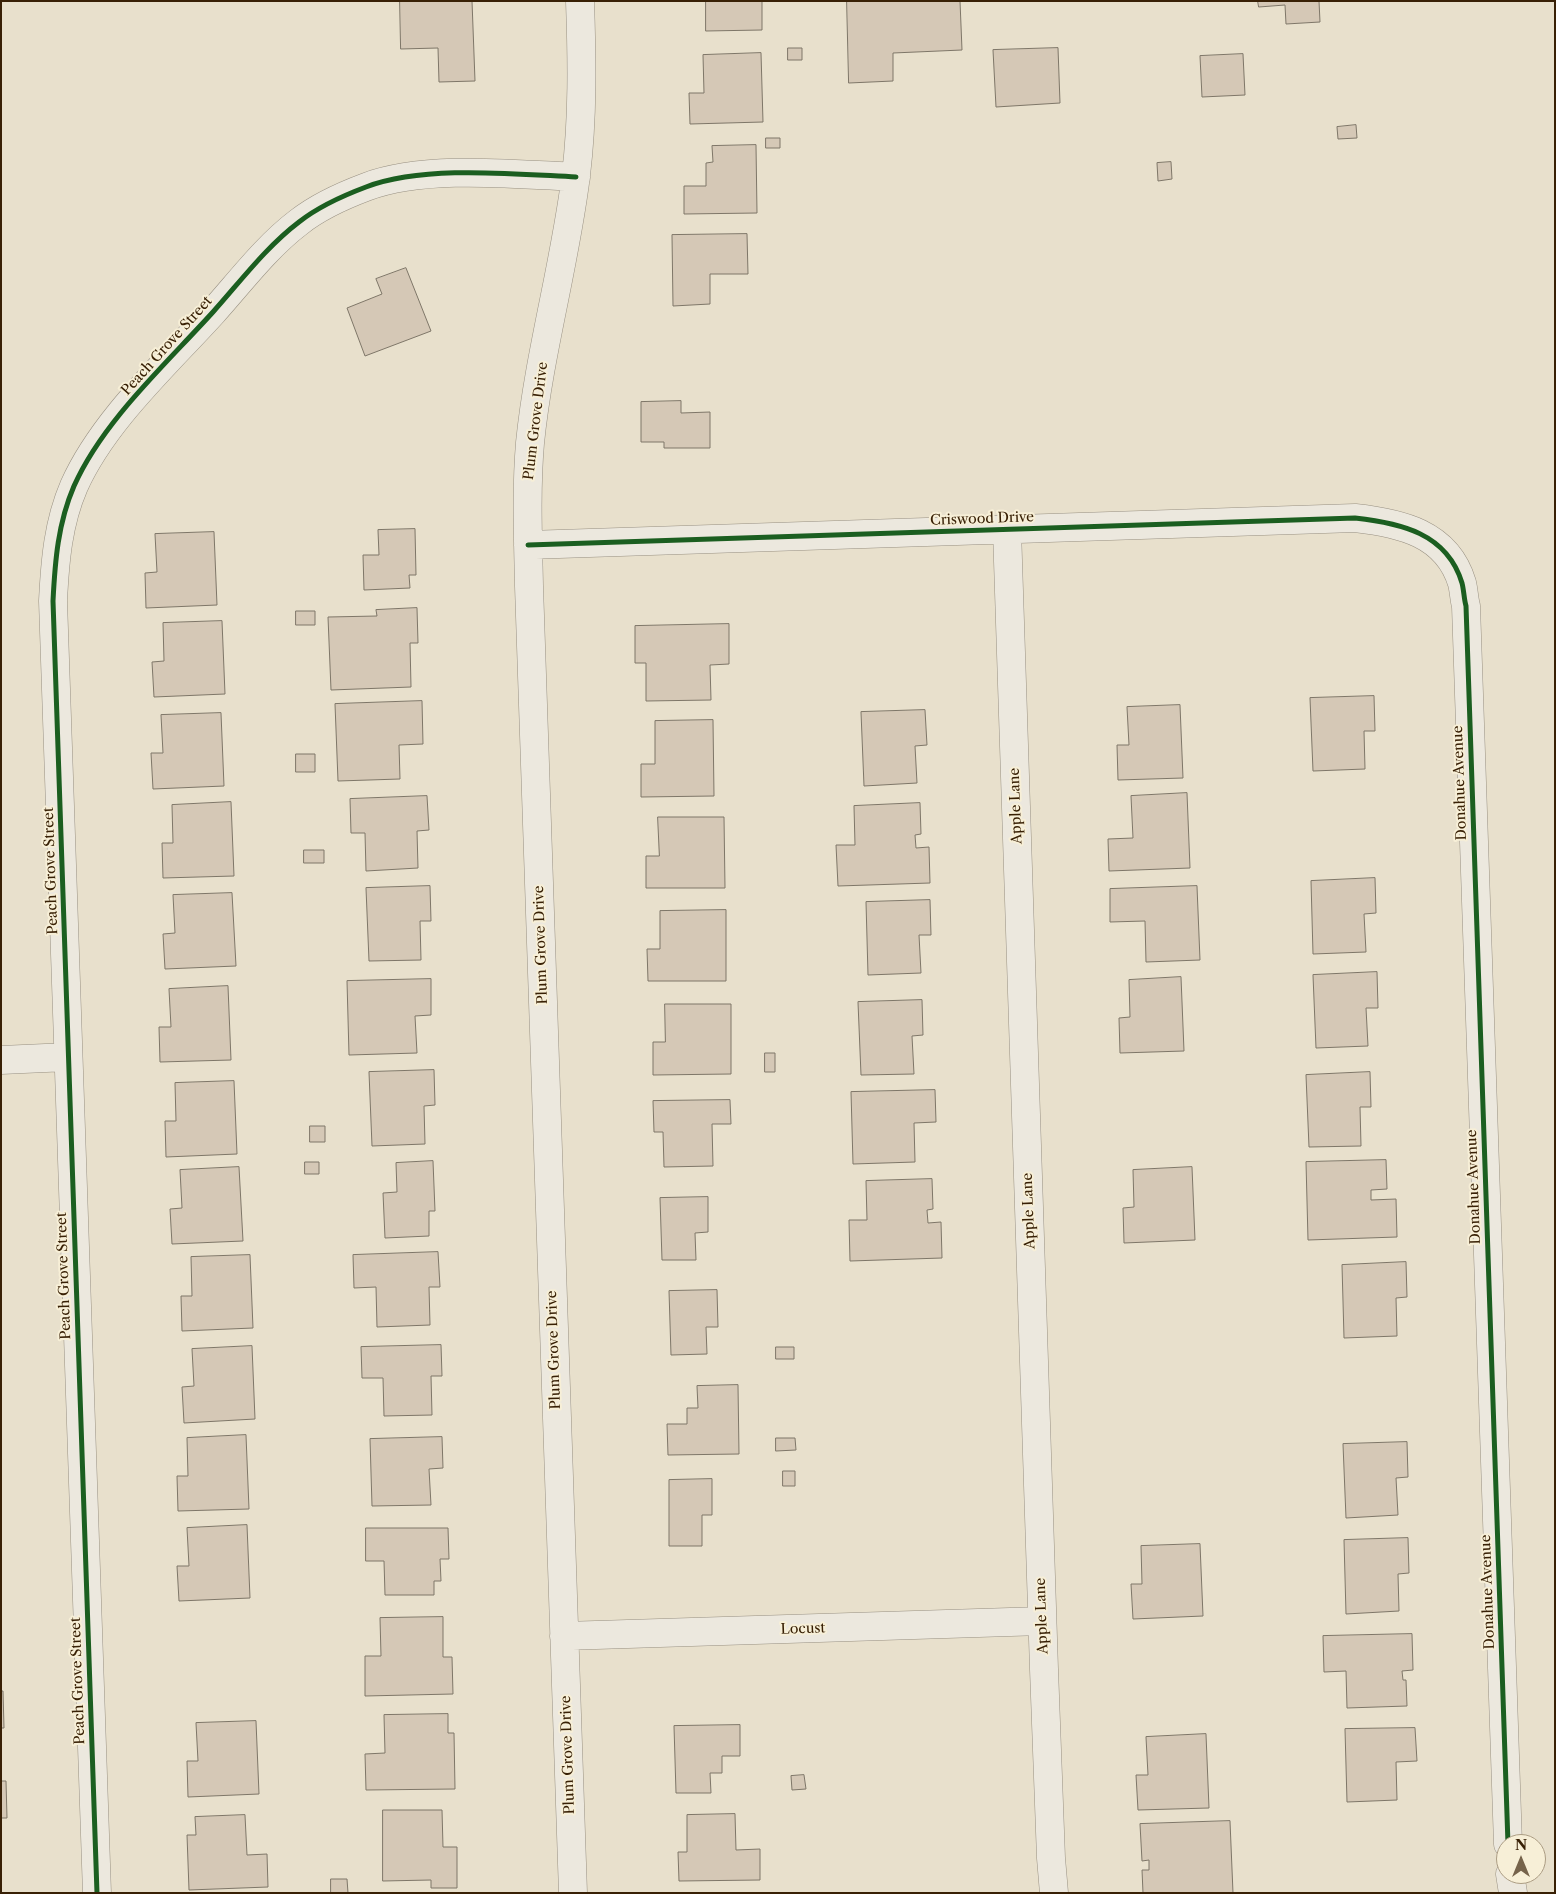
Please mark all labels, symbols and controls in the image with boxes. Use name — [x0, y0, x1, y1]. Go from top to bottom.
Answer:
street label: Peach Grove Street — [118, 293, 216, 399]
street label: Plum Grove Drive — [520, 361, 552, 481]
street label: Criswood Drive — [930, 509, 1034, 529]
street label: Donahue Avenue — [1450, 725, 1470, 841]
street label: Apple Lane — [1006, 767, 1026, 845]
street label: Peach Grove Street — [40, 807, 62, 935]
street label: Plum Grove Drive — [531, 885, 551, 1005]
street label: Donahue Avenue — [1464, 1129, 1484, 1245]
street label: Apple Lane — [1019, 1172, 1039, 1250]
street label: Peach Grove Street — [53, 1212, 75, 1340]
street label: Plum Grove Drive — [544, 1290, 564, 1410]
street label: Donahue Avenue — [1478, 1534, 1498, 1650]
street label: Apple Lane — [1032, 1577, 1052, 1655]
street label: Peach Grove Street — [67, 1617, 89, 1745]
street label: Locust — [780, 1620, 826, 1638]
street label: Plum Grove Drive — [558, 1695, 578, 1815]
north arrow — [1496, 1834, 1546, 1884]
text: N — [1515, 1836, 1527, 1854]

